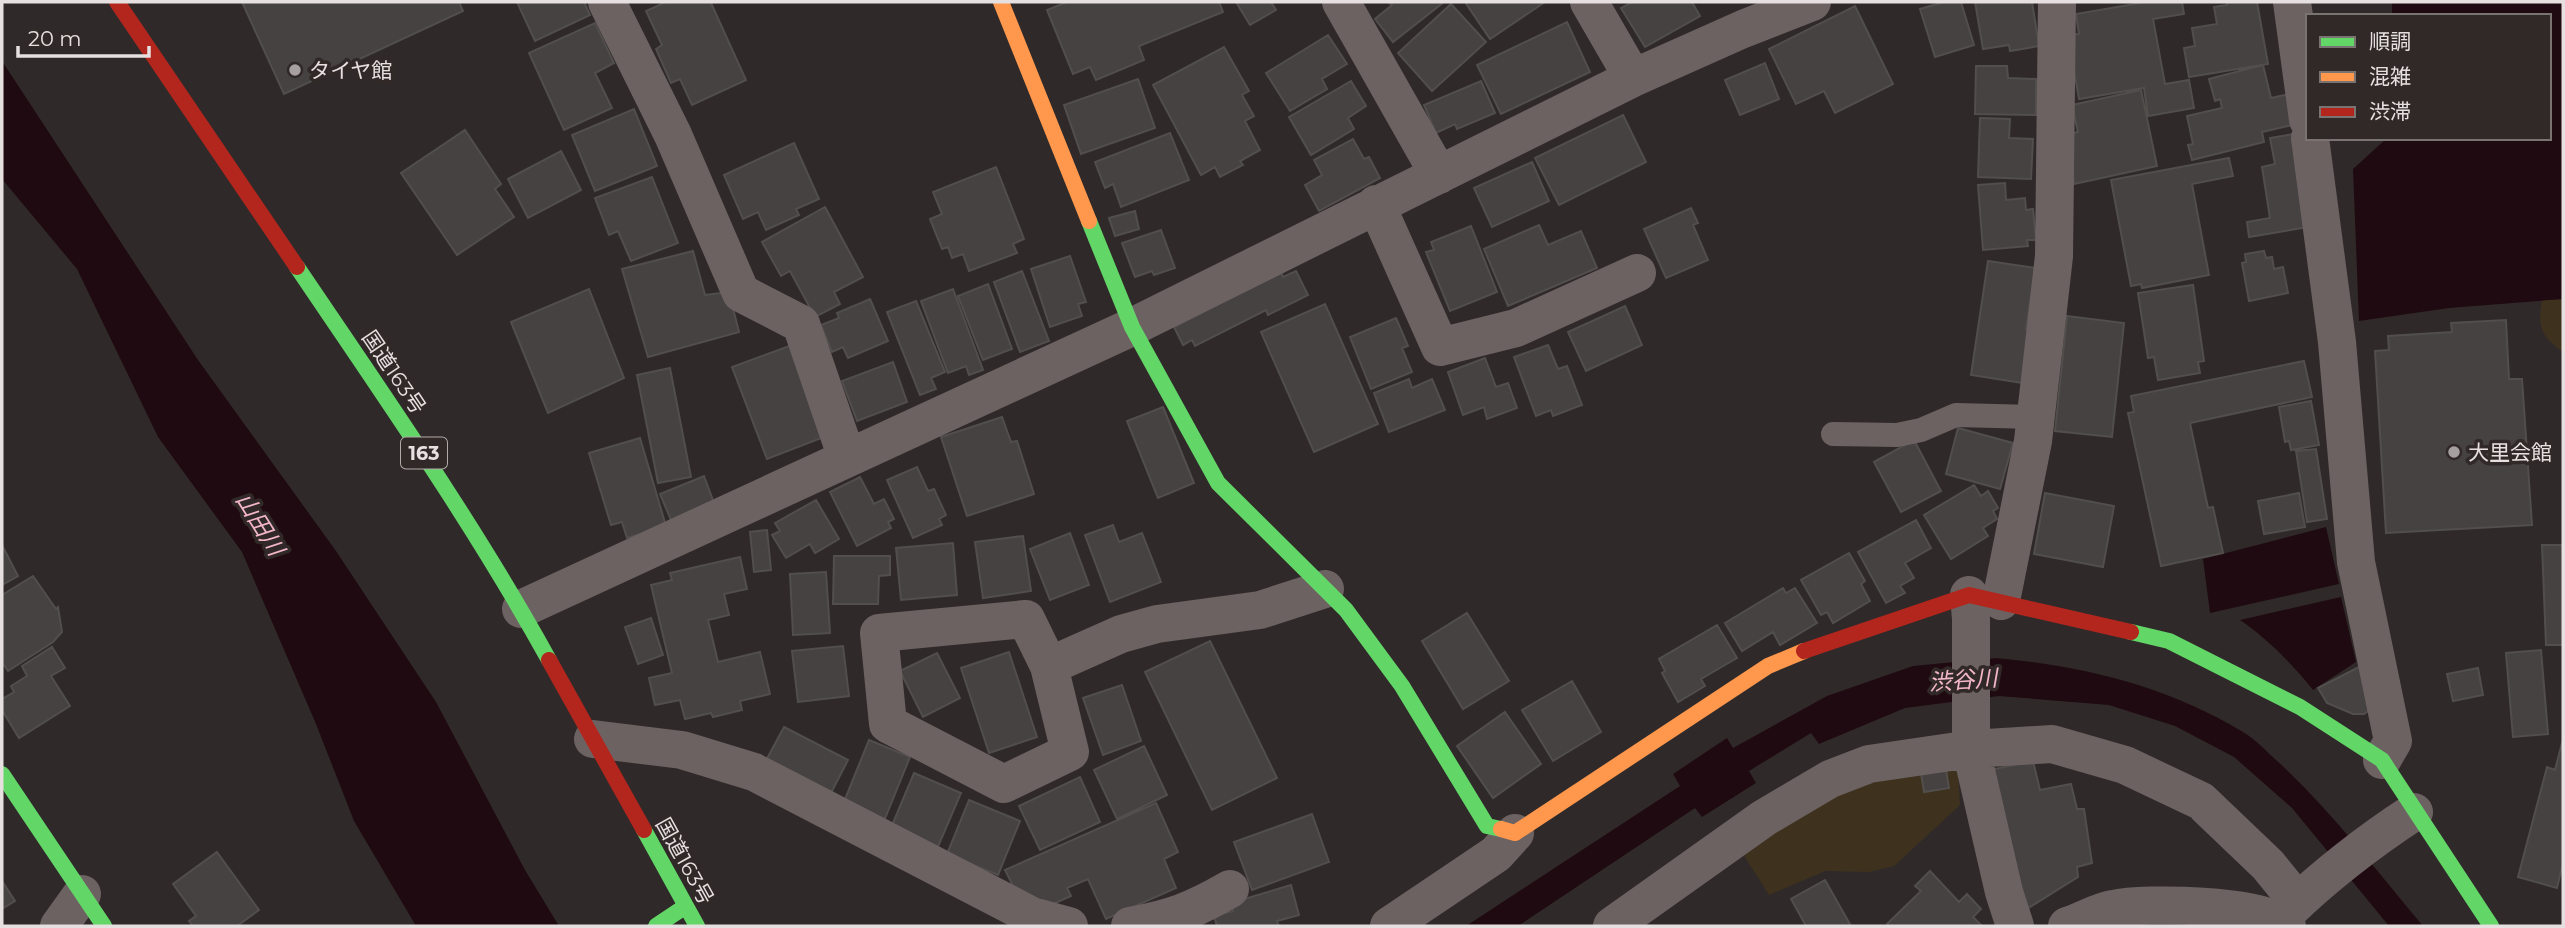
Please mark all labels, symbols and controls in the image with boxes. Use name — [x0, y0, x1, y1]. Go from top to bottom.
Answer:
scale bar — [18, 14, 149, 58]
legend — [2306, 14, 2551, 140]
text: 20 m — [28, 26, 82, 51]
text: 順調 — [2369, 29, 2411, 54]
place label: タイヤ館 — [309, 58, 392, 83]
marker: タイヤ館 — [287, 62, 303, 78]
text: 混雑 — [2369, 64, 2411, 89]
text: 渋滞 — [2369, 99, 2411, 124]
street label: 国道163号 — [357, 326, 431, 418]
road number: 163 — [401, 437, 447, 468]
place label: 大里会館 — [2468, 440, 2552, 465]
marker: 大里会館 — [2446, 444, 2462, 460]
water label: 山田川 — [230, 487, 292, 563]
water label: 渋谷川 — [1928, 663, 2001, 696]
street label: 国道163号 — [651, 813, 719, 909]

